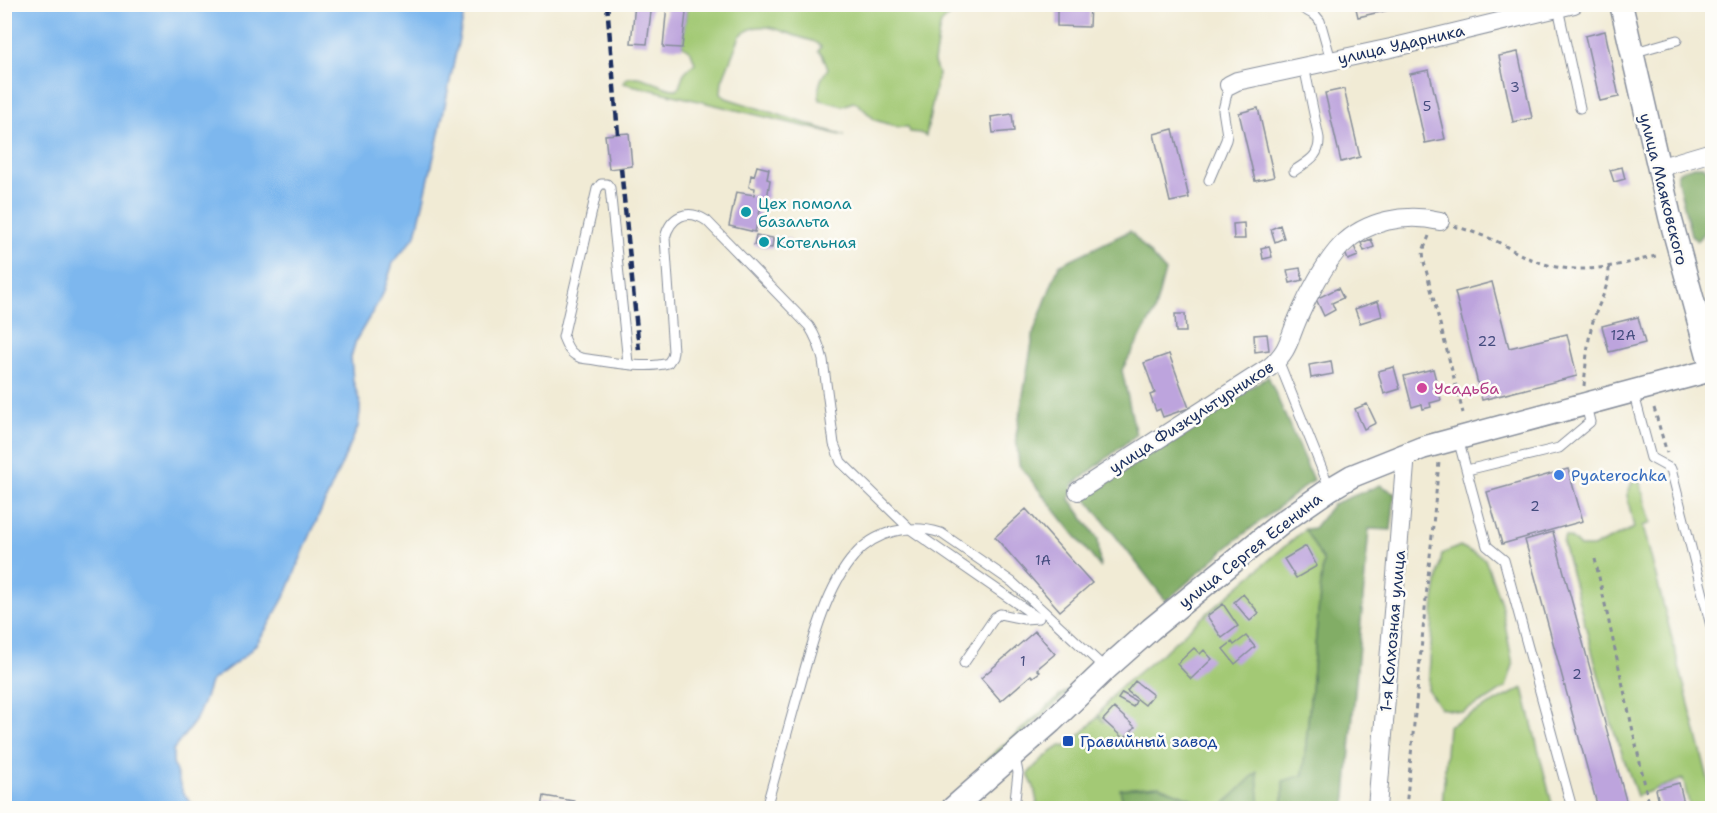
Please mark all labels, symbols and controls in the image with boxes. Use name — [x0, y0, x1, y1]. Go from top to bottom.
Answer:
street label: улица Ударника — [1336, 20, 1467, 69]
house number: 3 — [1510, 78, 1520, 96]
house number: 5 — [1423, 97, 1431, 115]
street label: улица Маяковского — [1634, 111, 1693, 267]
place label: Цех помола базальта — [758, 193, 852, 232]
marker: Цех помола базальта — [739, 205, 753, 219]
place label: Котельная — [776, 232, 856, 253]
marker: Котельная — [757, 235, 771, 249]
house number: 12А — [1610, 326, 1636, 344]
house number: 22 — [1478, 332, 1496, 350]
street label: улица Физкультурников — [1105, 356, 1278, 479]
place label: Усадьба — [1434, 378, 1499, 399]
marker: Усадьба — [1415, 381, 1429, 395]
place label: Pyaterochka — [1571, 465, 1667, 486]
marker: Pyaterochka — [1552, 468, 1566, 482]
street label: улица Сергея Есенина — [1174, 488, 1326, 613]
house number: 2 — [1530, 497, 1540, 515]
street label: 1-я Колхозная улица — [1375, 549, 1410, 713]
house number: 1А — [1035, 551, 1051, 569]
house number: 1 — [1020, 652, 1026, 670]
house number: 2 — [1572, 665, 1582, 683]
place label: Гравийный завод — [1080, 731, 1218, 752]
marker: Гравийный завод — [1061, 734, 1075, 748]

